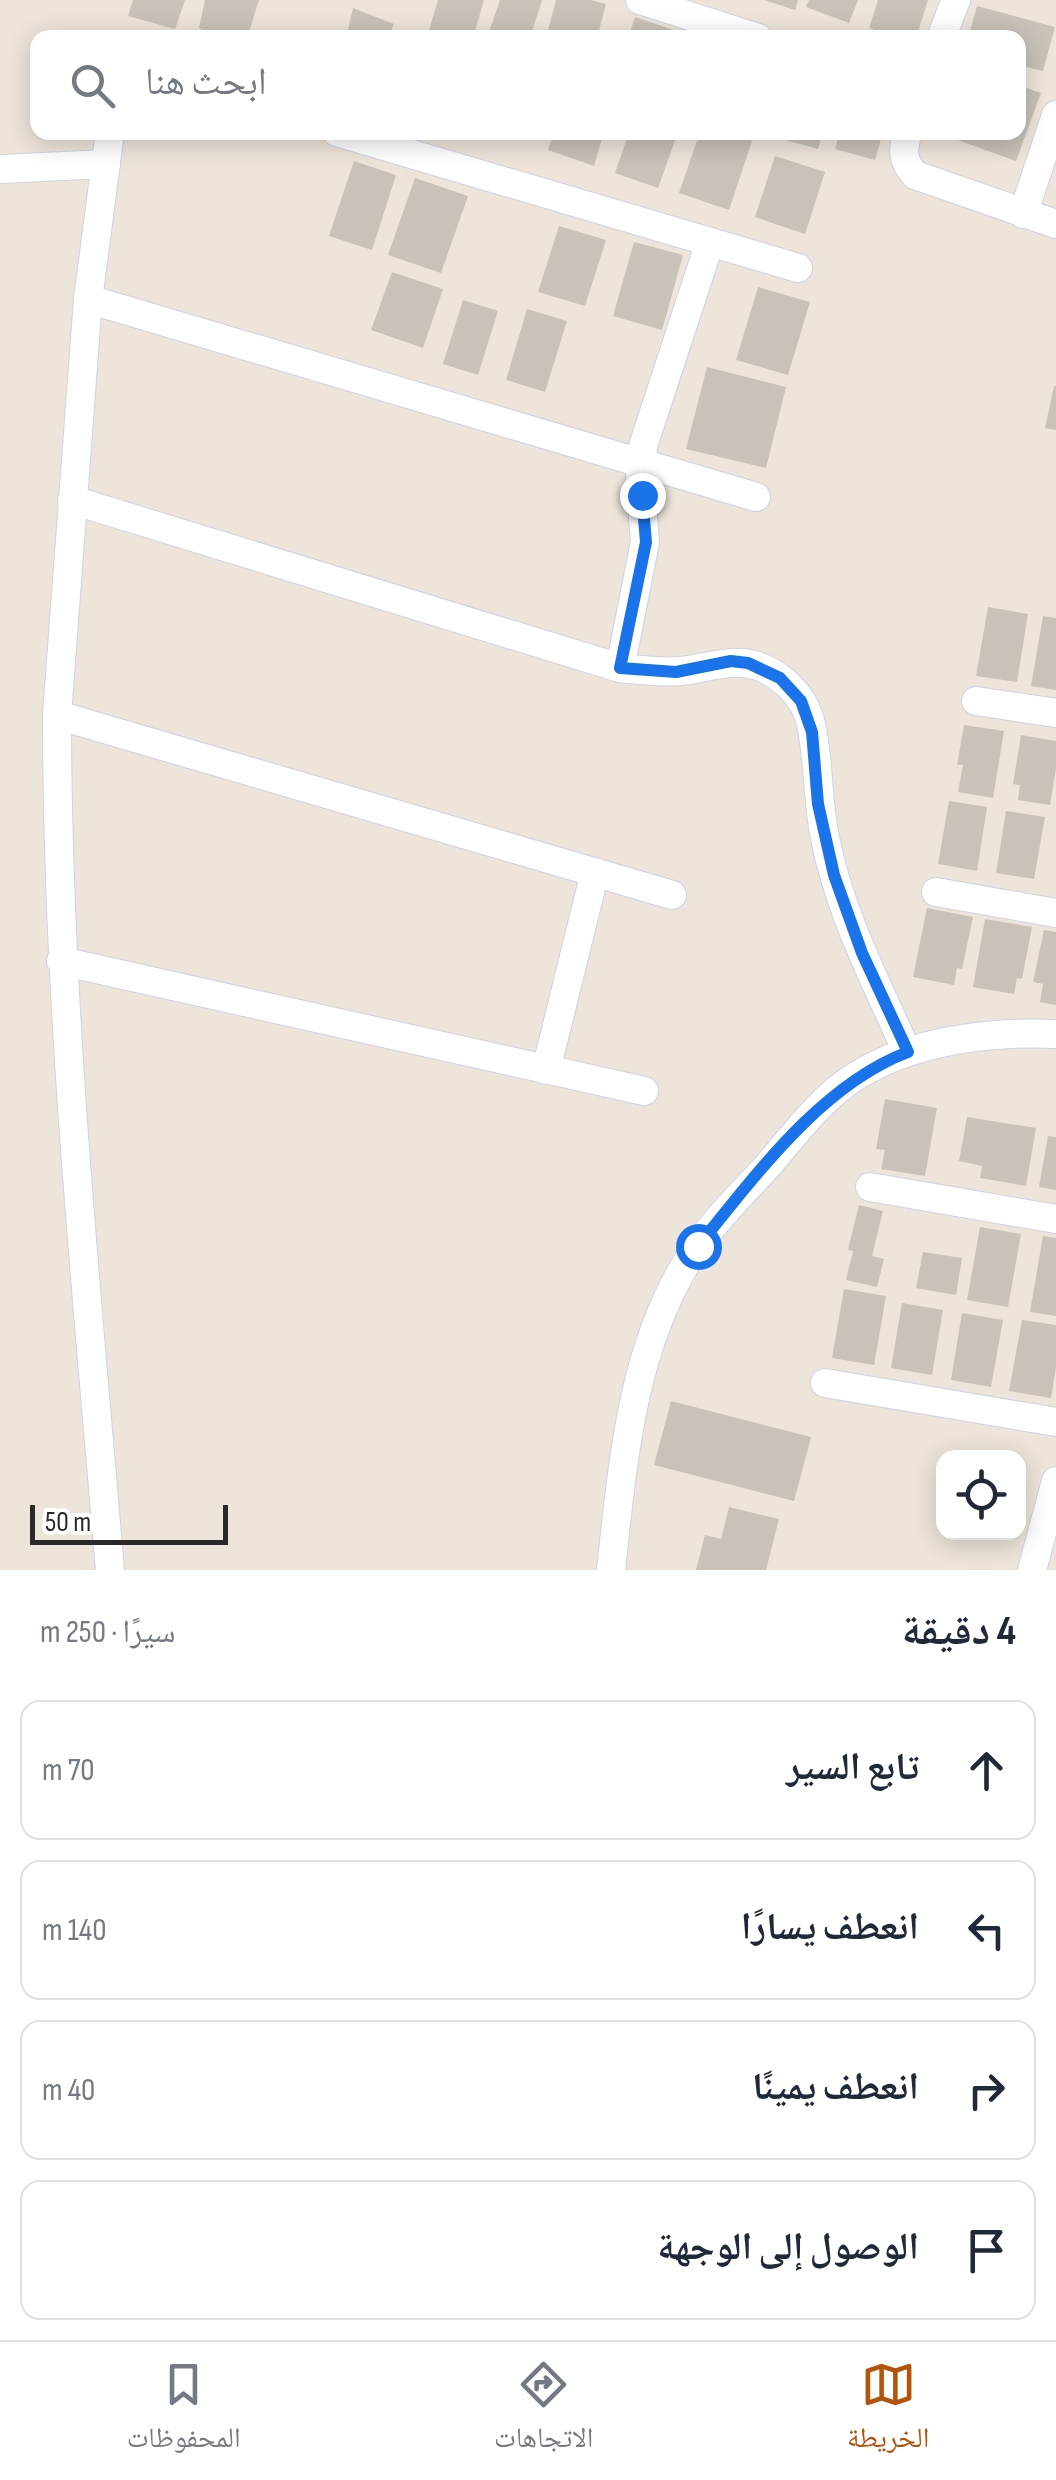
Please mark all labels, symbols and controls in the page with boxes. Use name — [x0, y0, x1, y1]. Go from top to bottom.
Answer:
search box — [30, 30, 1026, 140]
icon: search — [65, 58, 120, 113]
text: ابحث هنا — [145, 60, 267, 105]
route end — [620, 473, 666, 519]
route start — [676, 1224, 722, 1270]
map controls — [936, 1450, 1026, 1540]
button: locate — [936, 1450, 1026, 1540]
scale bar — [30, 1500, 228, 1544]
text: 50 m — [45, 1506, 91, 1539]
text: 4 دقيقة — [902, 1606, 1016, 1657]
text: سيرًا · 250 m — [40, 1613, 176, 1652]
icon: ahead — [959, 1743, 1014, 1798]
text: تابع السير — [786, 1745, 919, 1790]
text: 70 m — [42, 1751, 95, 1790]
icon: left — [959, 1903, 1014, 1958]
text: انعطف يسارًا — [741, 1905, 919, 1950]
text: 140 m — [42, 1911, 107, 1950]
icon: right — [959, 2063, 1014, 2118]
text: انعطف يمينًا — [752, 2065, 919, 2110]
text: 40 m — [42, 2071, 95, 2110]
icon: arrive — [959, 2223, 1014, 2278]
text: الوصول إلى الوجهة — [657, 2225, 919, 2270]
tab: المحفوظات — [127, 2357, 241, 2465]
tab: الاتجاهات — [494, 2357, 593, 2465]
tab: الخريطة — [847, 2357, 929, 2465]

